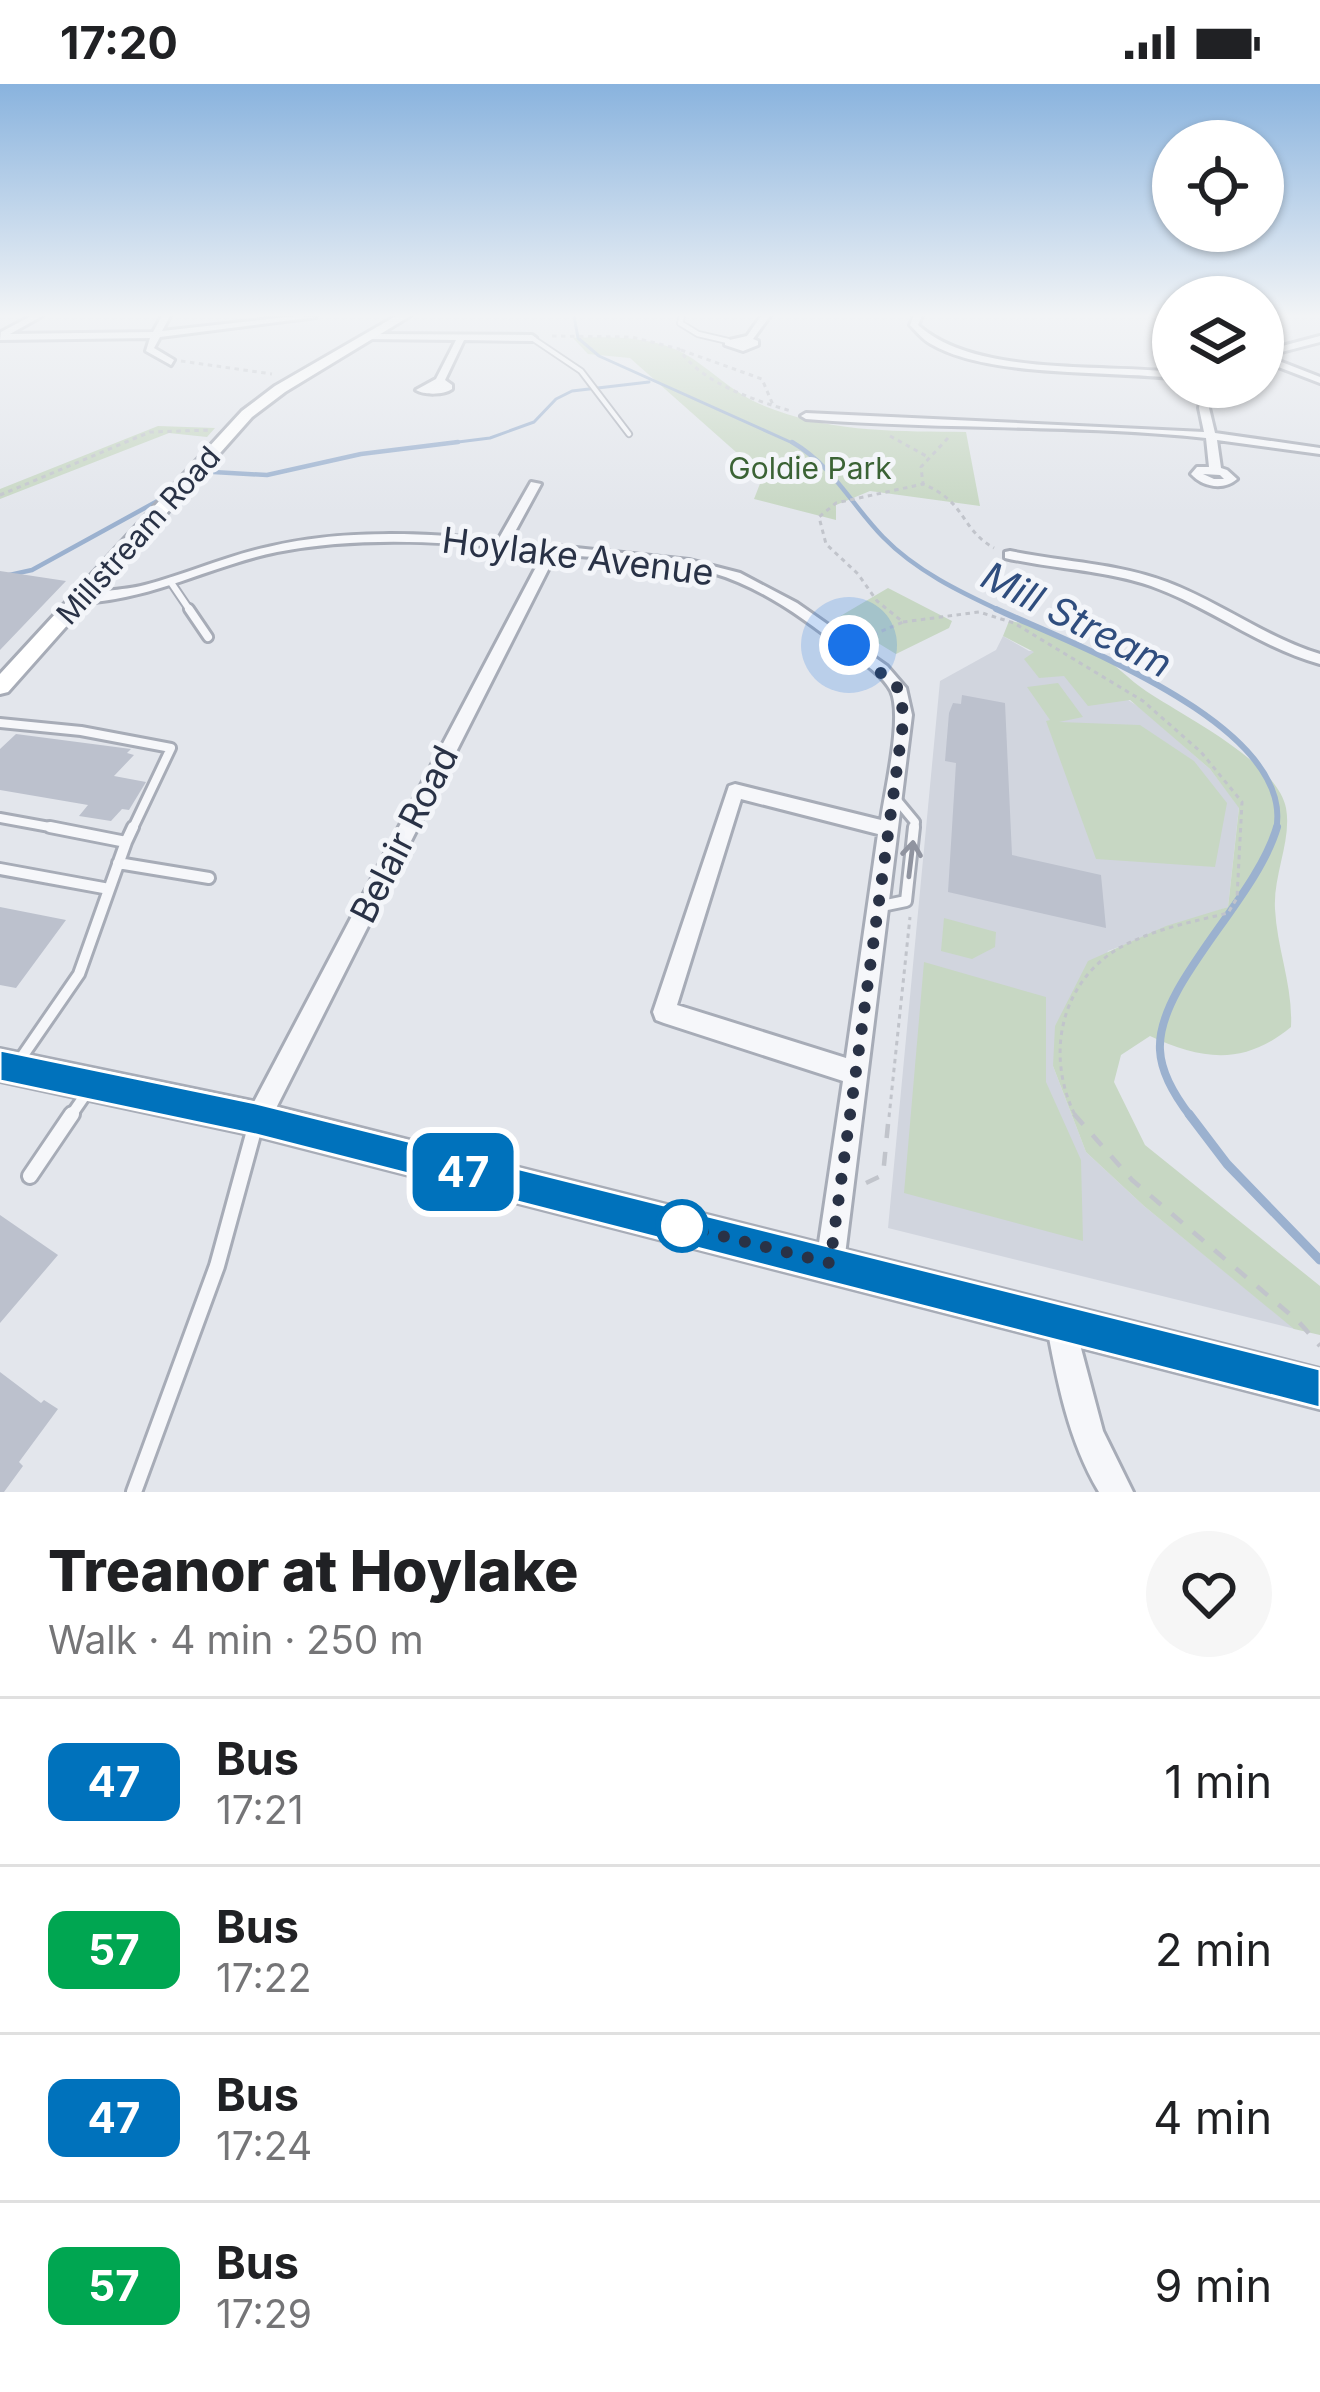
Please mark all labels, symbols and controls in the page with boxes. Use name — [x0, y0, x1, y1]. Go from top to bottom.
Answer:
text: 17:20 — [60, 15, 178, 70]
map controls — [1152, 120, 1284, 408]
button: locate — [1152, 120, 1284, 252]
button: layers — [1152, 276, 1284, 408]
street label: Millstream Road — [49, 439, 227, 631]
park label: Goldie Park — [728, 450, 892, 486]
street label: Hoylake Avenue — [440, 517, 716, 595]
water label: Mill Stream — [974, 551, 1180, 687]
your location — [819, 615, 879, 675]
street label: Belair Road — [341, 738, 467, 930]
one-way arrow — [900, 840, 922, 879]
line badge: 47 — [409, 1133, 517, 1211]
text: 47 — [437, 1146, 489, 1197]
unlabelled marker — [657, 1201, 707, 1251]
button: heart — [1146, 1531, 1272, 1657]
text: Treanor at Hoylake — [48, 1536, 578, 1605]
text: Walk · 4 min · 250 m — [48, 1616, 424, 1663]
text: Bus — [216, 1731, 299, 1786]
text: 1 min — [1164, 1754, 1272, 1809]
text: 47 — [88, 1756, 140, 1807]
text: 17:21 — [216, 1786, 304, 1833]
text: Bus — [216, 1899, 299, 1954]
text: 2 min — [1155, 1922, 1272, 1977]
text: 57 — [88, 1924, 140, 1975]
text: 17:22 — [216, 1954, 311, 2001]
text: Bus — [216, 2067, 299, 2122]
text: 4 min — [1153, 2090, 1272, 2145]
text: 47 — [88, 2092, 140, 2143]
text: 17:24 — [216, 2122, 312, 2169]
text: Bus — [216, 2235, 299, 2290]
text: 9 min — [1155, 2258, 1272, 2313]
text: 57 — [88, 2260, 140, 2311]
text: 17:29 — [216, 2290, 312, 2337]

